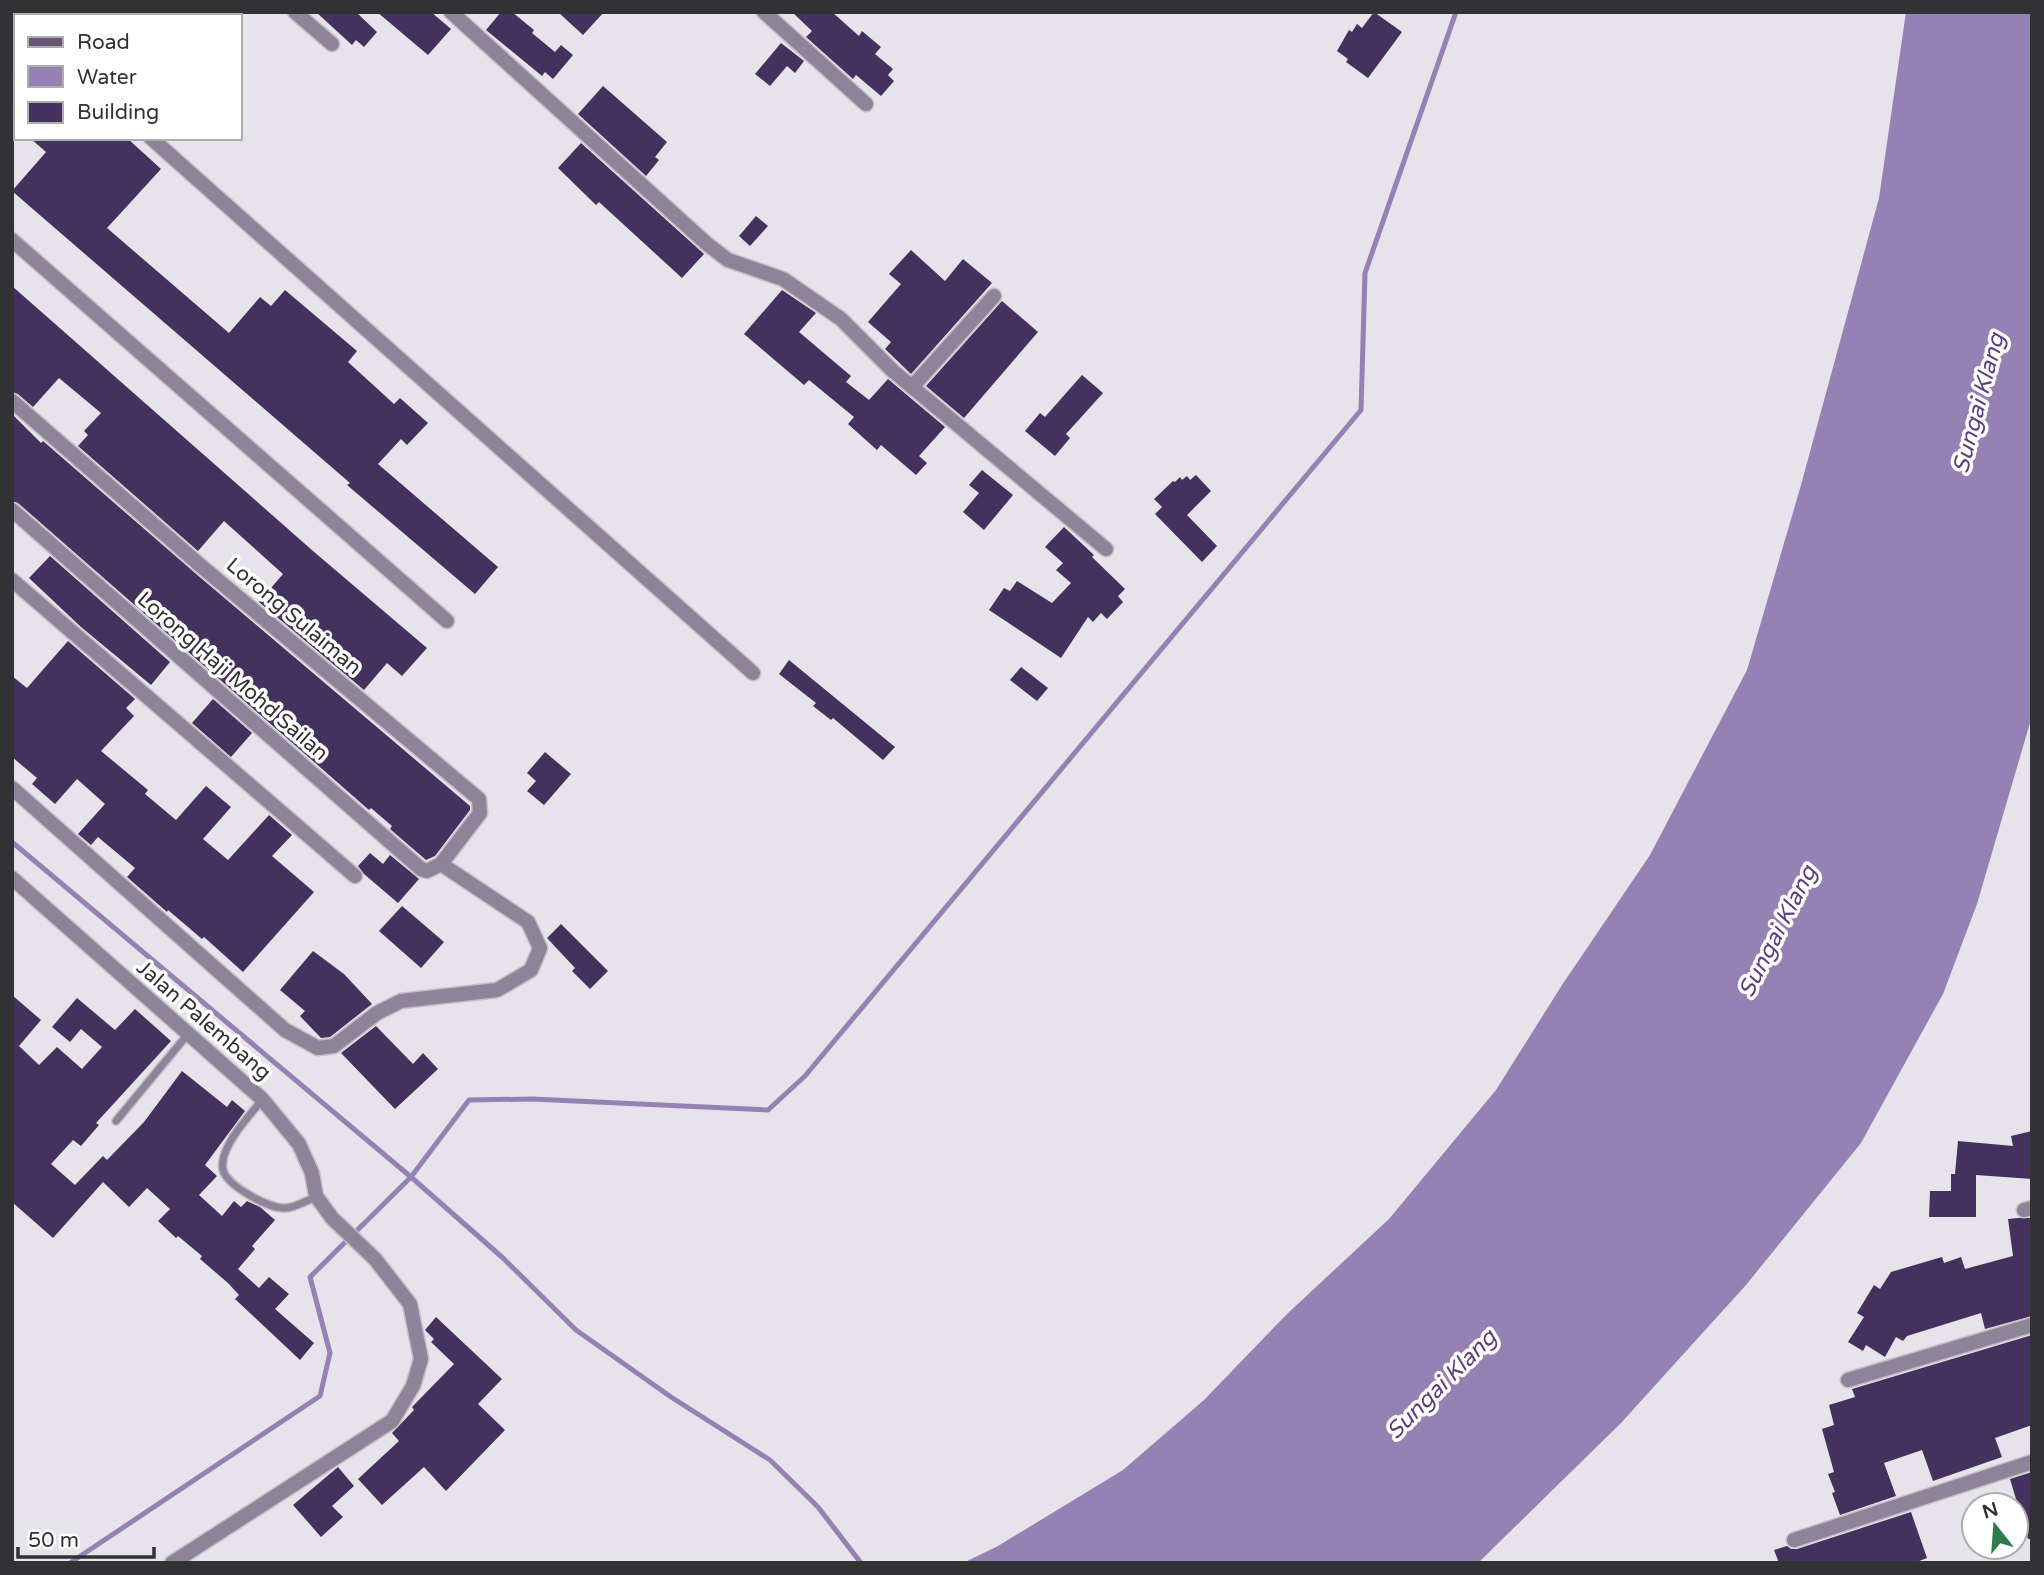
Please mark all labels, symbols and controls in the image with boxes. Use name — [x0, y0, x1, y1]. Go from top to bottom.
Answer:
legend — [14, 14, 242, 140]
text: Road — [77, 30, 130, 55]
text: Water — [77, 65, 137, 90]
text: Building — [77, 100, 159, 125]
water label: Sungai Klang — [1947, 329, 2011, 476]
street label: Lorong Sulaiman — [221, 553, 366, 680]
street label: Lorong Haji Mohd Sailan — [132, 587, 333, 766]
water label: Sungai Klang — [1733, 860, 1824, 1002]
street label: Jalan Palembang — [131, 955, 276, 1085]
water label: Sungai Klang — [1381, 1323, 1503, 1445]
north arrow — [1960, 1491, 2030, 1561]
text: N — [1980, 1498, 2001, 1523]
scale bar — [18, 1516, 154, 1560]
text: 50 m — [28, 1528, 79, 1553]

